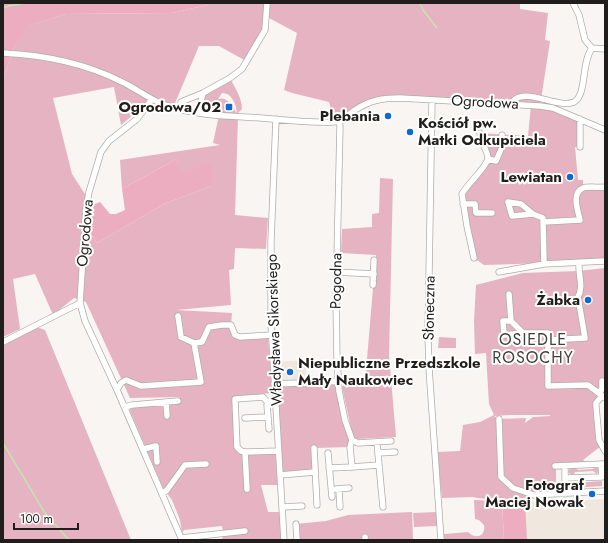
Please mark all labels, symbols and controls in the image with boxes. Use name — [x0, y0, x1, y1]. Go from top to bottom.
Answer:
street label: Ogrodowa — [451, 89, 519, 115]
place label: Ogrodowa/02 — [118, 96, 221, 118]
marker: Ogrodowa/02 — [224, 102, 234, 112]
place label: Plebania — [320, 105, 380, 127]
marker: Plebania — [383, 111, 393, 121]
place label: Kościół pw. Matki Odkupiciela — [418, 112, 546, 151]
marker: Kościół pw. Matki Odkupiciela — [405, 127, 415, 137]
place label: Lewiatan — [501, 166, 562, 188]
marker: Lewiatan — [565, 172, 575, 182]
street label: Ogrodowa — [71, 198, 99, 268]
street label: Pogodna — [325, 253, 347, 309]
street label: Władysława Sikorskiego — [260, 254, 288, 406]
street label: Słoneczna — [417, 276, 441, 340]
place label: Żabka — [537, 289, 580, 311]
marker: Żabka — [583, 295, 593, 305]
district label: OSIEDLE ROSOCHY — [492, 328, 574, 369]
place label: Niepubliczne Przedszkole Mały Naukowiec — [298, 352, 481, 391]
marker: Niepubliczne Przedszkole Mały Naukowiec — [285, 367, 295, 377]
place label: Fotograf Maciej Nowak — [485, 474, 585, 513]
marker: Fotograf Maciej Nowak — [587, 489, 597, 499]
scale bar — [14, 505, 78, 531]
text: 100 m — [20, 510, 53, 528]

